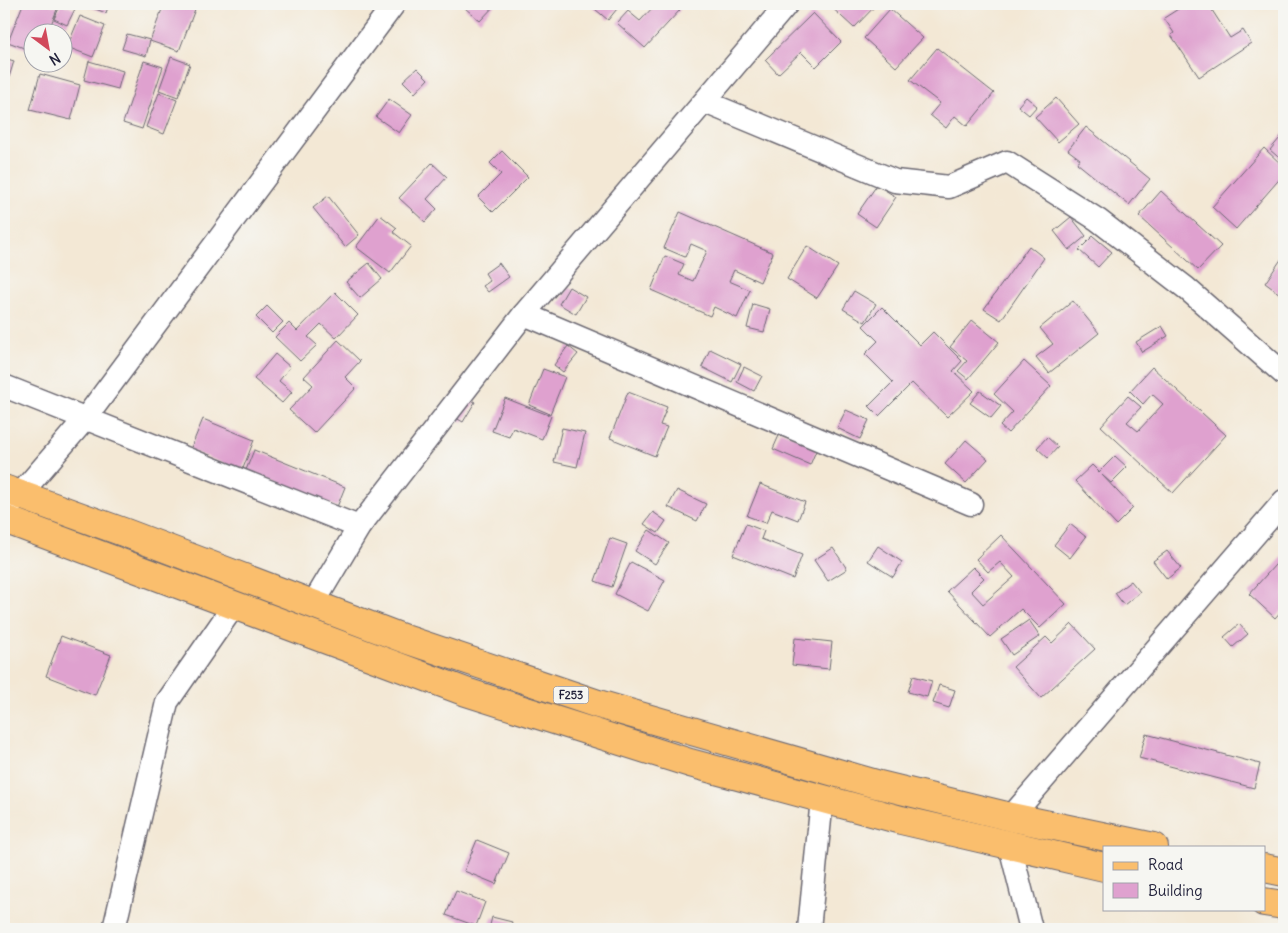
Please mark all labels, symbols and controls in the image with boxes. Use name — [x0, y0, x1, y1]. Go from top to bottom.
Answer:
north arrow — [22, 22, 72, 72]
text: N — [46, 49, 64, 69]
road number: F253 — [554, 686, 588, 704]
legend — [1103, 846, 1266, 910]
text: Road — [1148, 855, 1183, 874]
text: Building — [1148, 881, 1203, 900]

